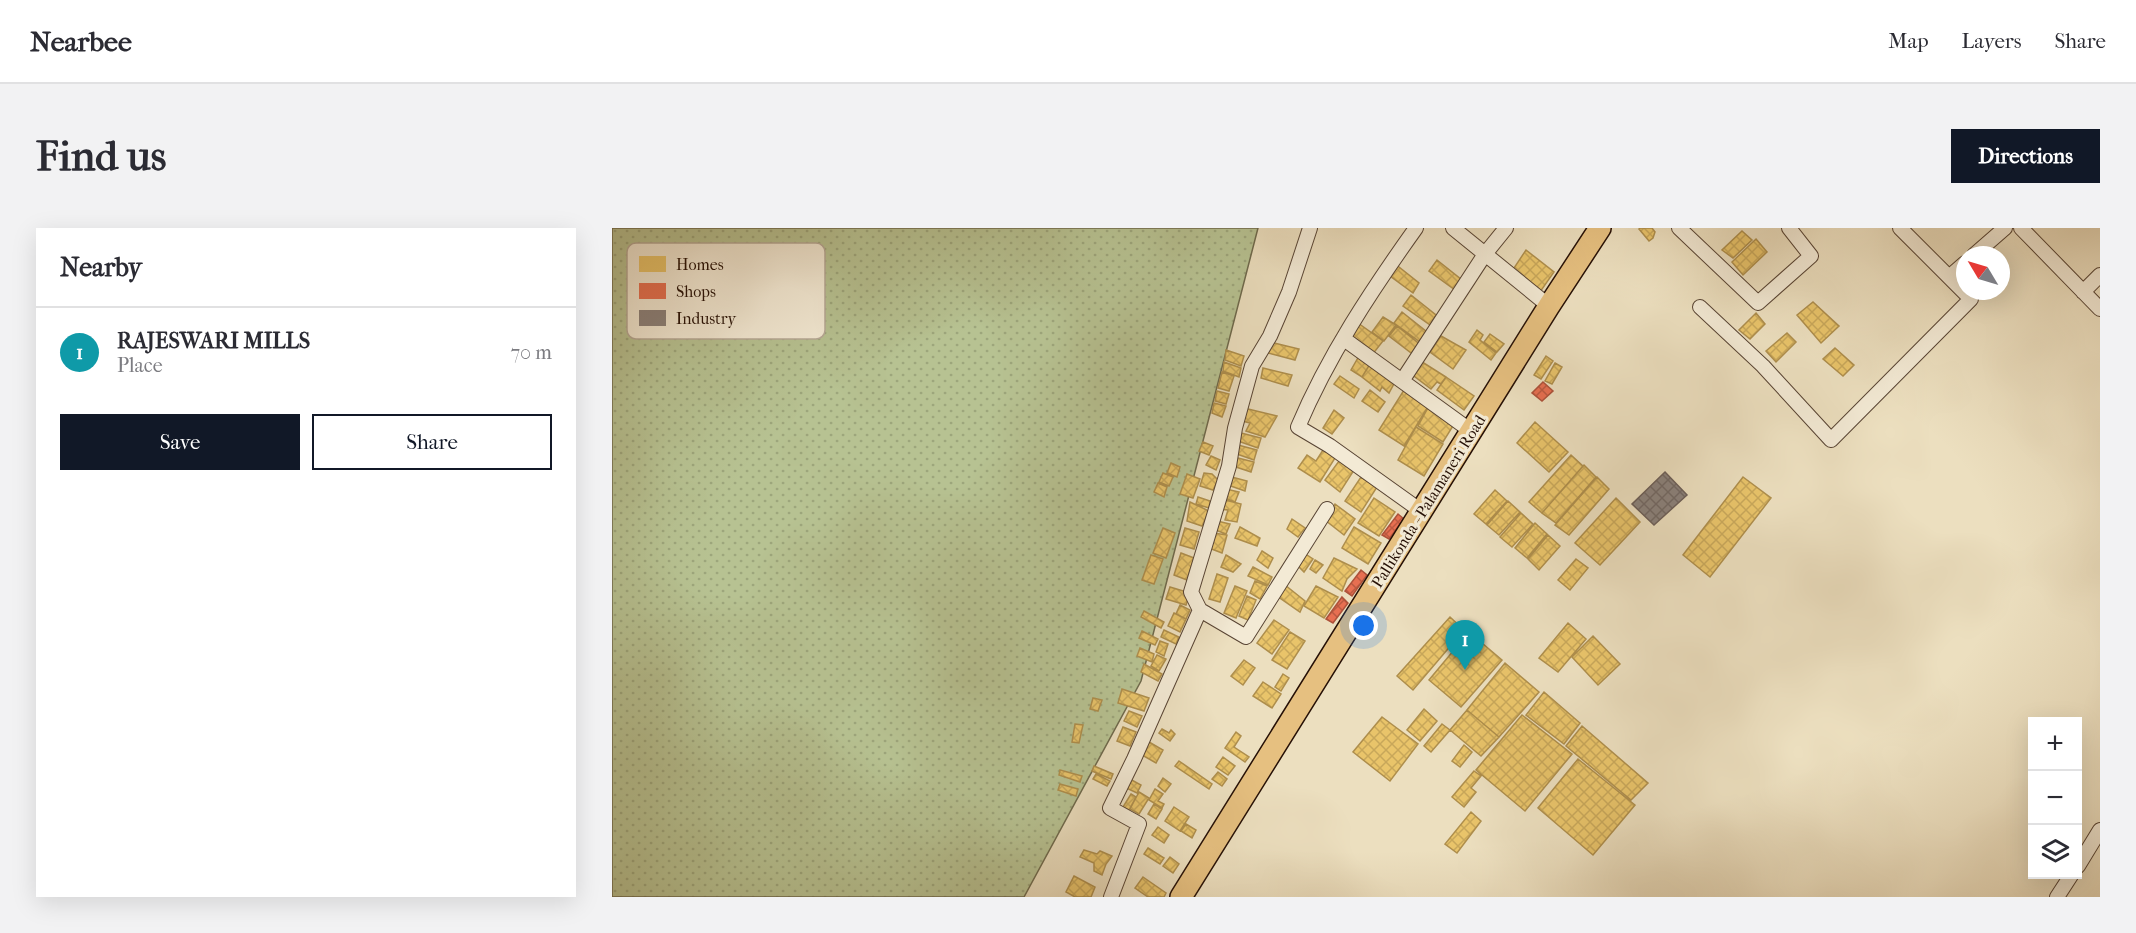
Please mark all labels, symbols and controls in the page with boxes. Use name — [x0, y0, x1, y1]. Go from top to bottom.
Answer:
text: Nearbee — [30, 25, 132, 58]
text: Map — [1888, 29, 1929, 53]
text: Layers — [1962, 29, 2021, 53]
text: Share — [2054, 29, 2106, 53]
button: Directions — [1951, 129, 2100, 183]
text: Find us — [36, 132, 166, 181]
legend — [627, 243, 825, 339]
north arrow — [1956, 246, 2010, 300]
text: Nearby — [60, 252, 142, 283]
text: Homes — [676, 255, 724, 274]
text: Shops — [676, 282, 716, 301]
text: Industry — [676, 309, 737, 328]
text: RAJESWARI MILLS — [117, 328, 310, 354]
text: 1 — [76, 341, 83, 364]
text: 70 m — [510, 341, 552, 364]
text: Place — [117, 354, 163, 377]
street label: Pallikonda - Palamaneri Road — [1367, 411, 1490, 591]
button: Save — [60, 414, 300, 470]
button: Share — [312, 414, 552, 470]
your location — [1349, 611, 1378, 640]
pin: 1 — [1446, 620, 1484, 670]
map controls — [2028, 717, 2082, 879]
button: + — [2028, 717, 2082, 771]
button: − — [2028, 771, 2082, 825]
button: layers — [2028, 825, 2082, 879]

